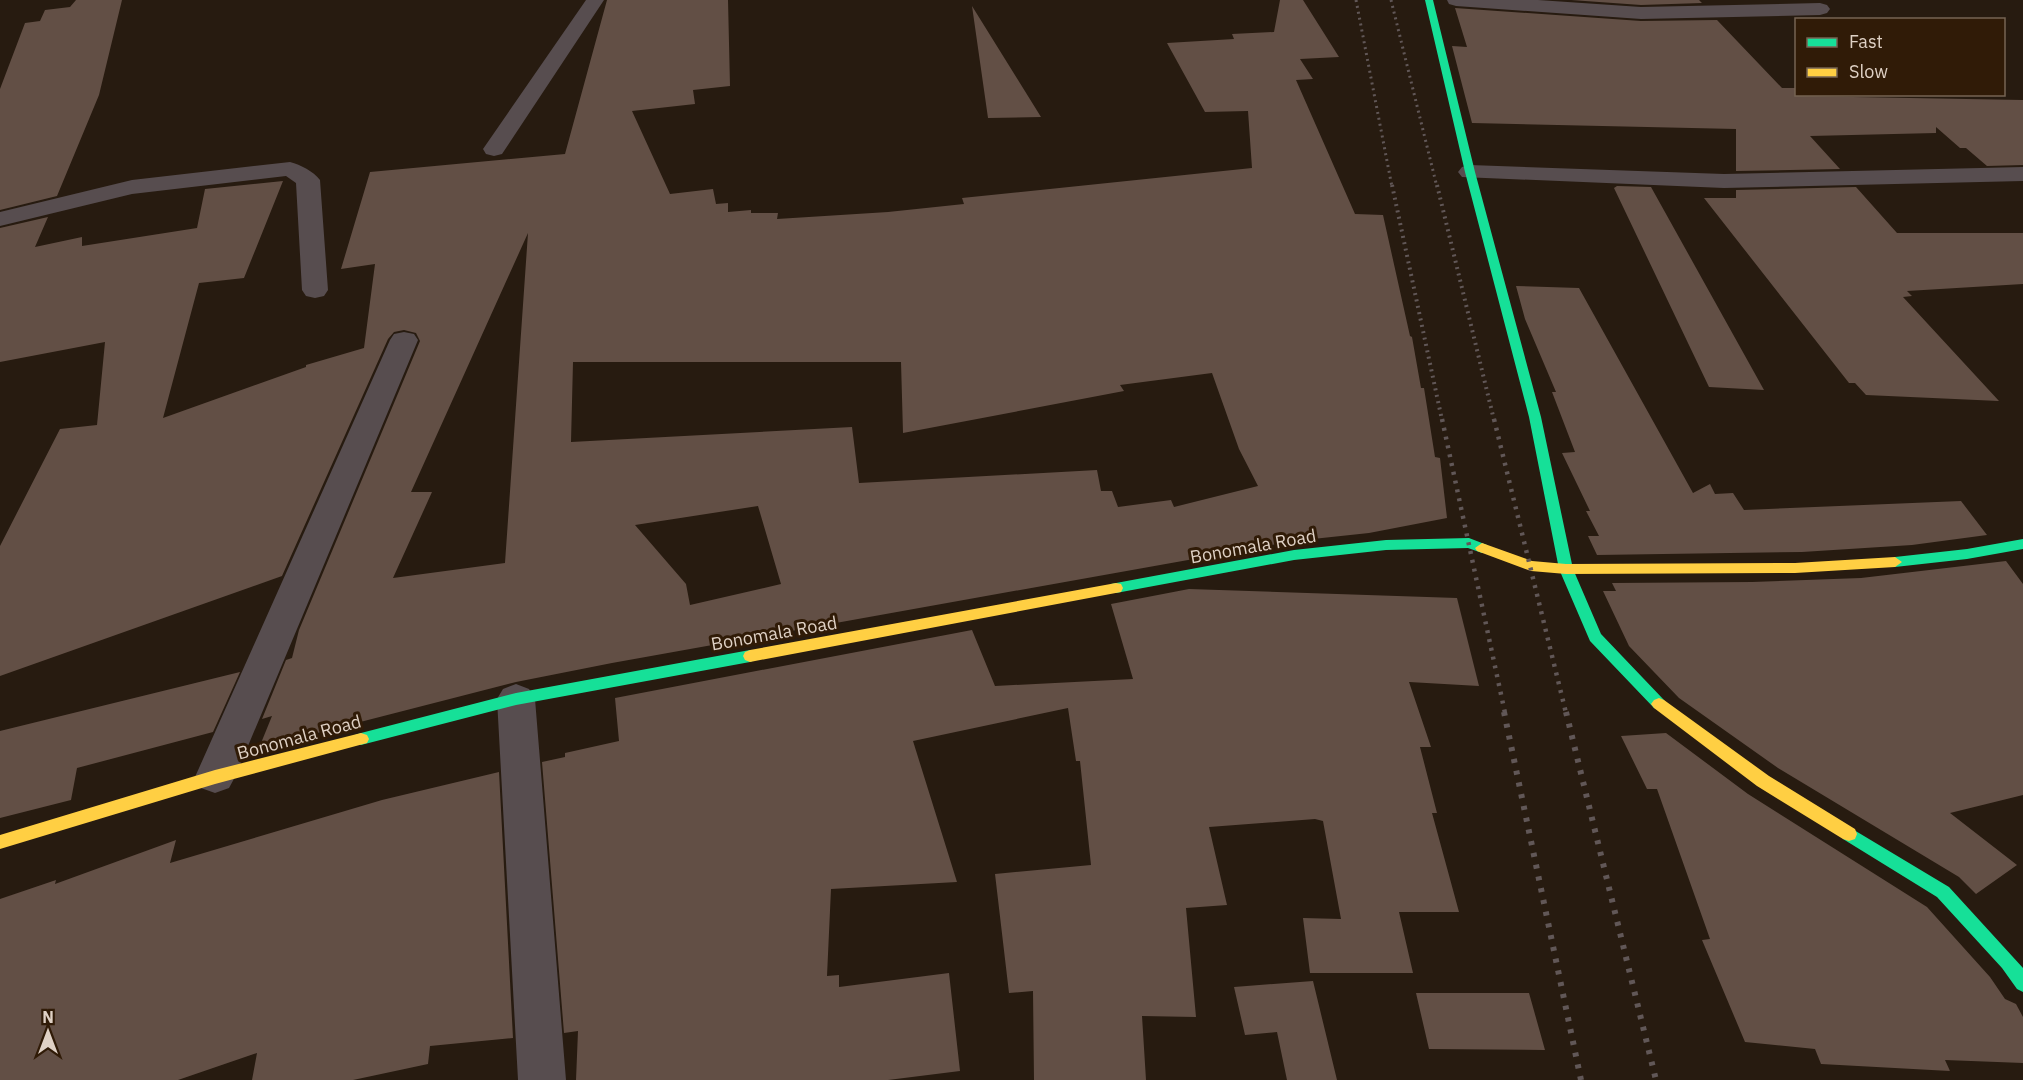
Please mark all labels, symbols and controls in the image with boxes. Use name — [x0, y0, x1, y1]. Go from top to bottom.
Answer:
legend — [1795, 18, 2005, 96]
text: Fast — [1849, 30, 1883, 53]
text: Slow — [1849, 60, 1888, 83]
street label: Bonomala Road — [1188, 524, 1318, 568]
street label: Bonomala Road — [709, 611, 839, 655]
street label: Bonomala Road — [234, 709, 364, 765]
north arrow — [18, 1002, 78, 1062]
text: N — [42, 1007, 54, 1027]

